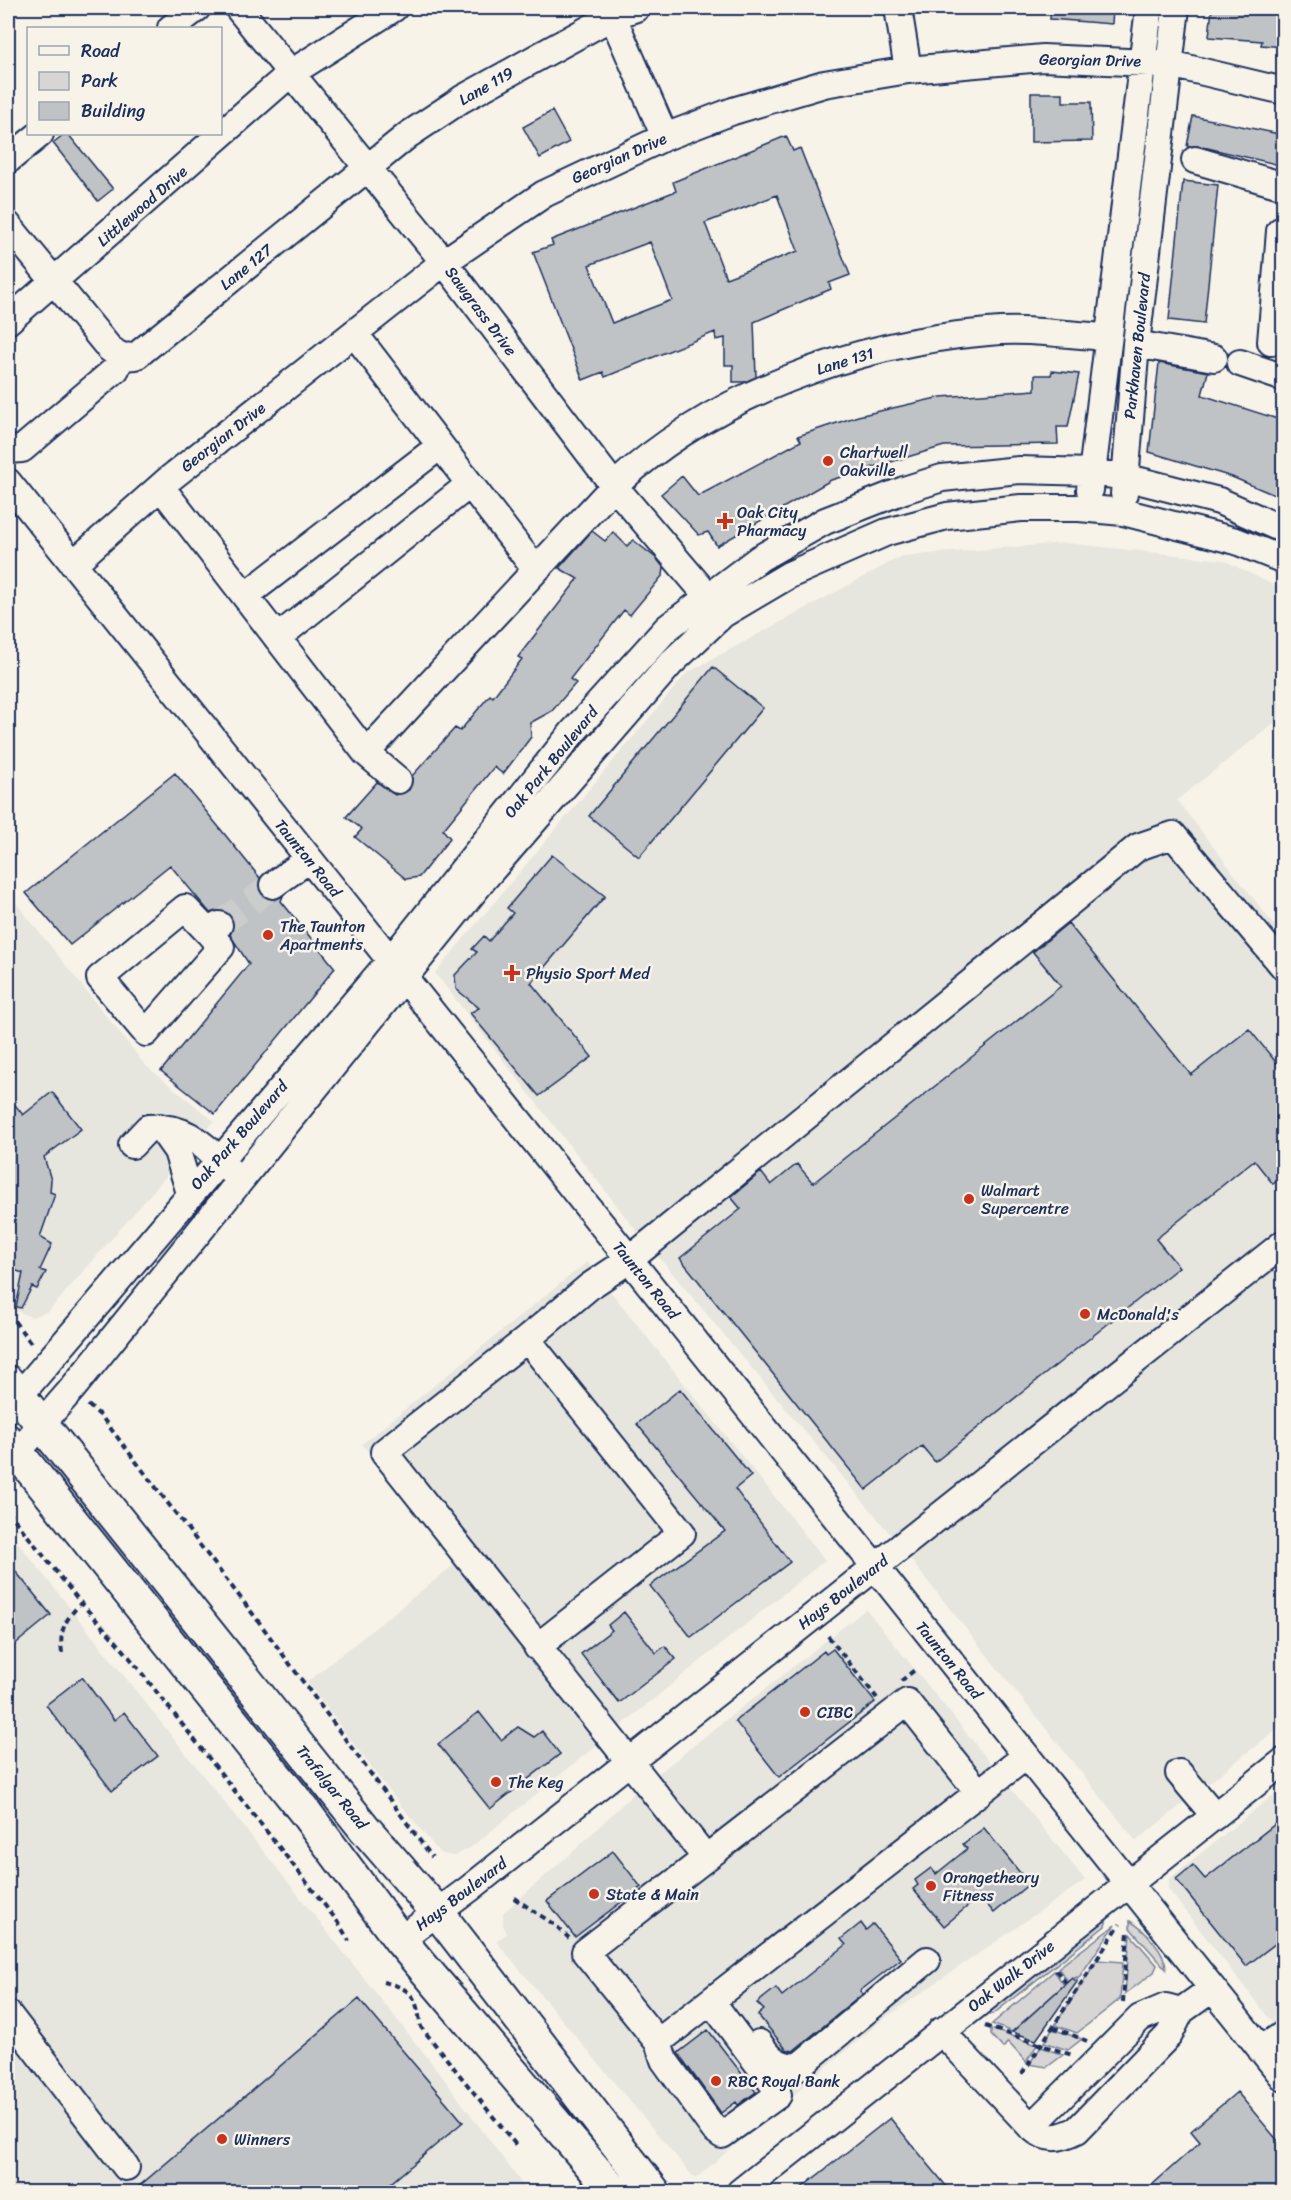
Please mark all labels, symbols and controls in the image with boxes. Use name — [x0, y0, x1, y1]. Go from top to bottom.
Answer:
legend — [27, 27, 222, 135]
text: Road — [81, 35, 121, 67]
street label: Georgian Drive — [1039, 45, 1142, 75]
street label: Lane 119 — [453, 58, 519, 114]
text: Park — [81, 65, 118, 97]
text: Building — [81, 95, 145, 127]
street label: Georgian Drive — [567, 124, 672, 192]
street label: Littlewood Drive — [90, 158, 194, 254]
street label: Lane 127 — [213, 236, 280, 298]
street label: Sawgrass Drive — [437, 260, 525, 362]
street label: Parkhaven Boulevard — [1115, 270, 1159, 420]
street label: Lane 131 — [813, 338, 878, 383]
street label: Georgian Drive — [174, 394, 272, 480]
place label: Chartwell Oakville — [840, 438, 908, 485]
marker: Chartwell Oakville — [821, 454, 835, 468]
place label: Oak City Pharmacy — [737, 498, 807, 545]
marker: Oak City Pharmacy — [718, 514, 732, 528]
street label: Oak Park Boulevard — [496, 698, 607, 825]
street label: Taunton Road — [267, 812, 350, 905]
place label: The Taunton Apartments — [279, 912, 366, 959]
marker: The Taunton Apartments — [261, 928, 275, 942]
place label: Physio Sport Med — [526, 959, 651, 988]
marker: Physio Sport Med — [503, 964, 521, 982]
street label: Oak Park Boulevard — [183, 1072, 296, 1197]
place label: Walmart Supercentre — [981, 1176, 1069, 1223]
marker: Walmart Supercentre — [962, 1192, 976, 1206]
street label: Taunton Road — [605, 1234, 688, 1327]
place label: McDonald's — [1097, 1300, 1179, 1329]
marker: McDonald's — [1078, 1307, 1092, 1321]
street label: Hays Boulevard — [791, 1546, 896, 1637]
street label: Taunton Road — [908, 1614, 991, 1707]
place label: CIBC — [817, 1698, 854, 1727]
marker: CIBC — [798, 1705, 812, 1719]
street label: Trafalgar Road — [288, 1738, 377, 1837]
place label: The Keg — [508, 1768, 564, 1797]
marker: The Keg — [489, 1775, 503, 1789]
street label: Hays Boulevard — [409, 1849, 515, 1939]
place label: Orangetheory Fitness — [943, 1863, 1040, 1910]
marker: Orangetheory Fitness — [924, 1879, 938, 1893]
place label: State & Main — [606, 1880, 699, 1909]
marker: State & Main — [587, 1887, 601, 1901]
street label: Oak Walk Drive — [961, 1932, 1061, 2020]
place label: RBC Royal Bank — [728, 2067, 841, 2096]
marker: RBC Royal Bank — [709, 2074, 723, 2088]
place label: Winners — [234, 2125, 291, 2154]
marker: Winners — [215, 2132, 229, 2146]

